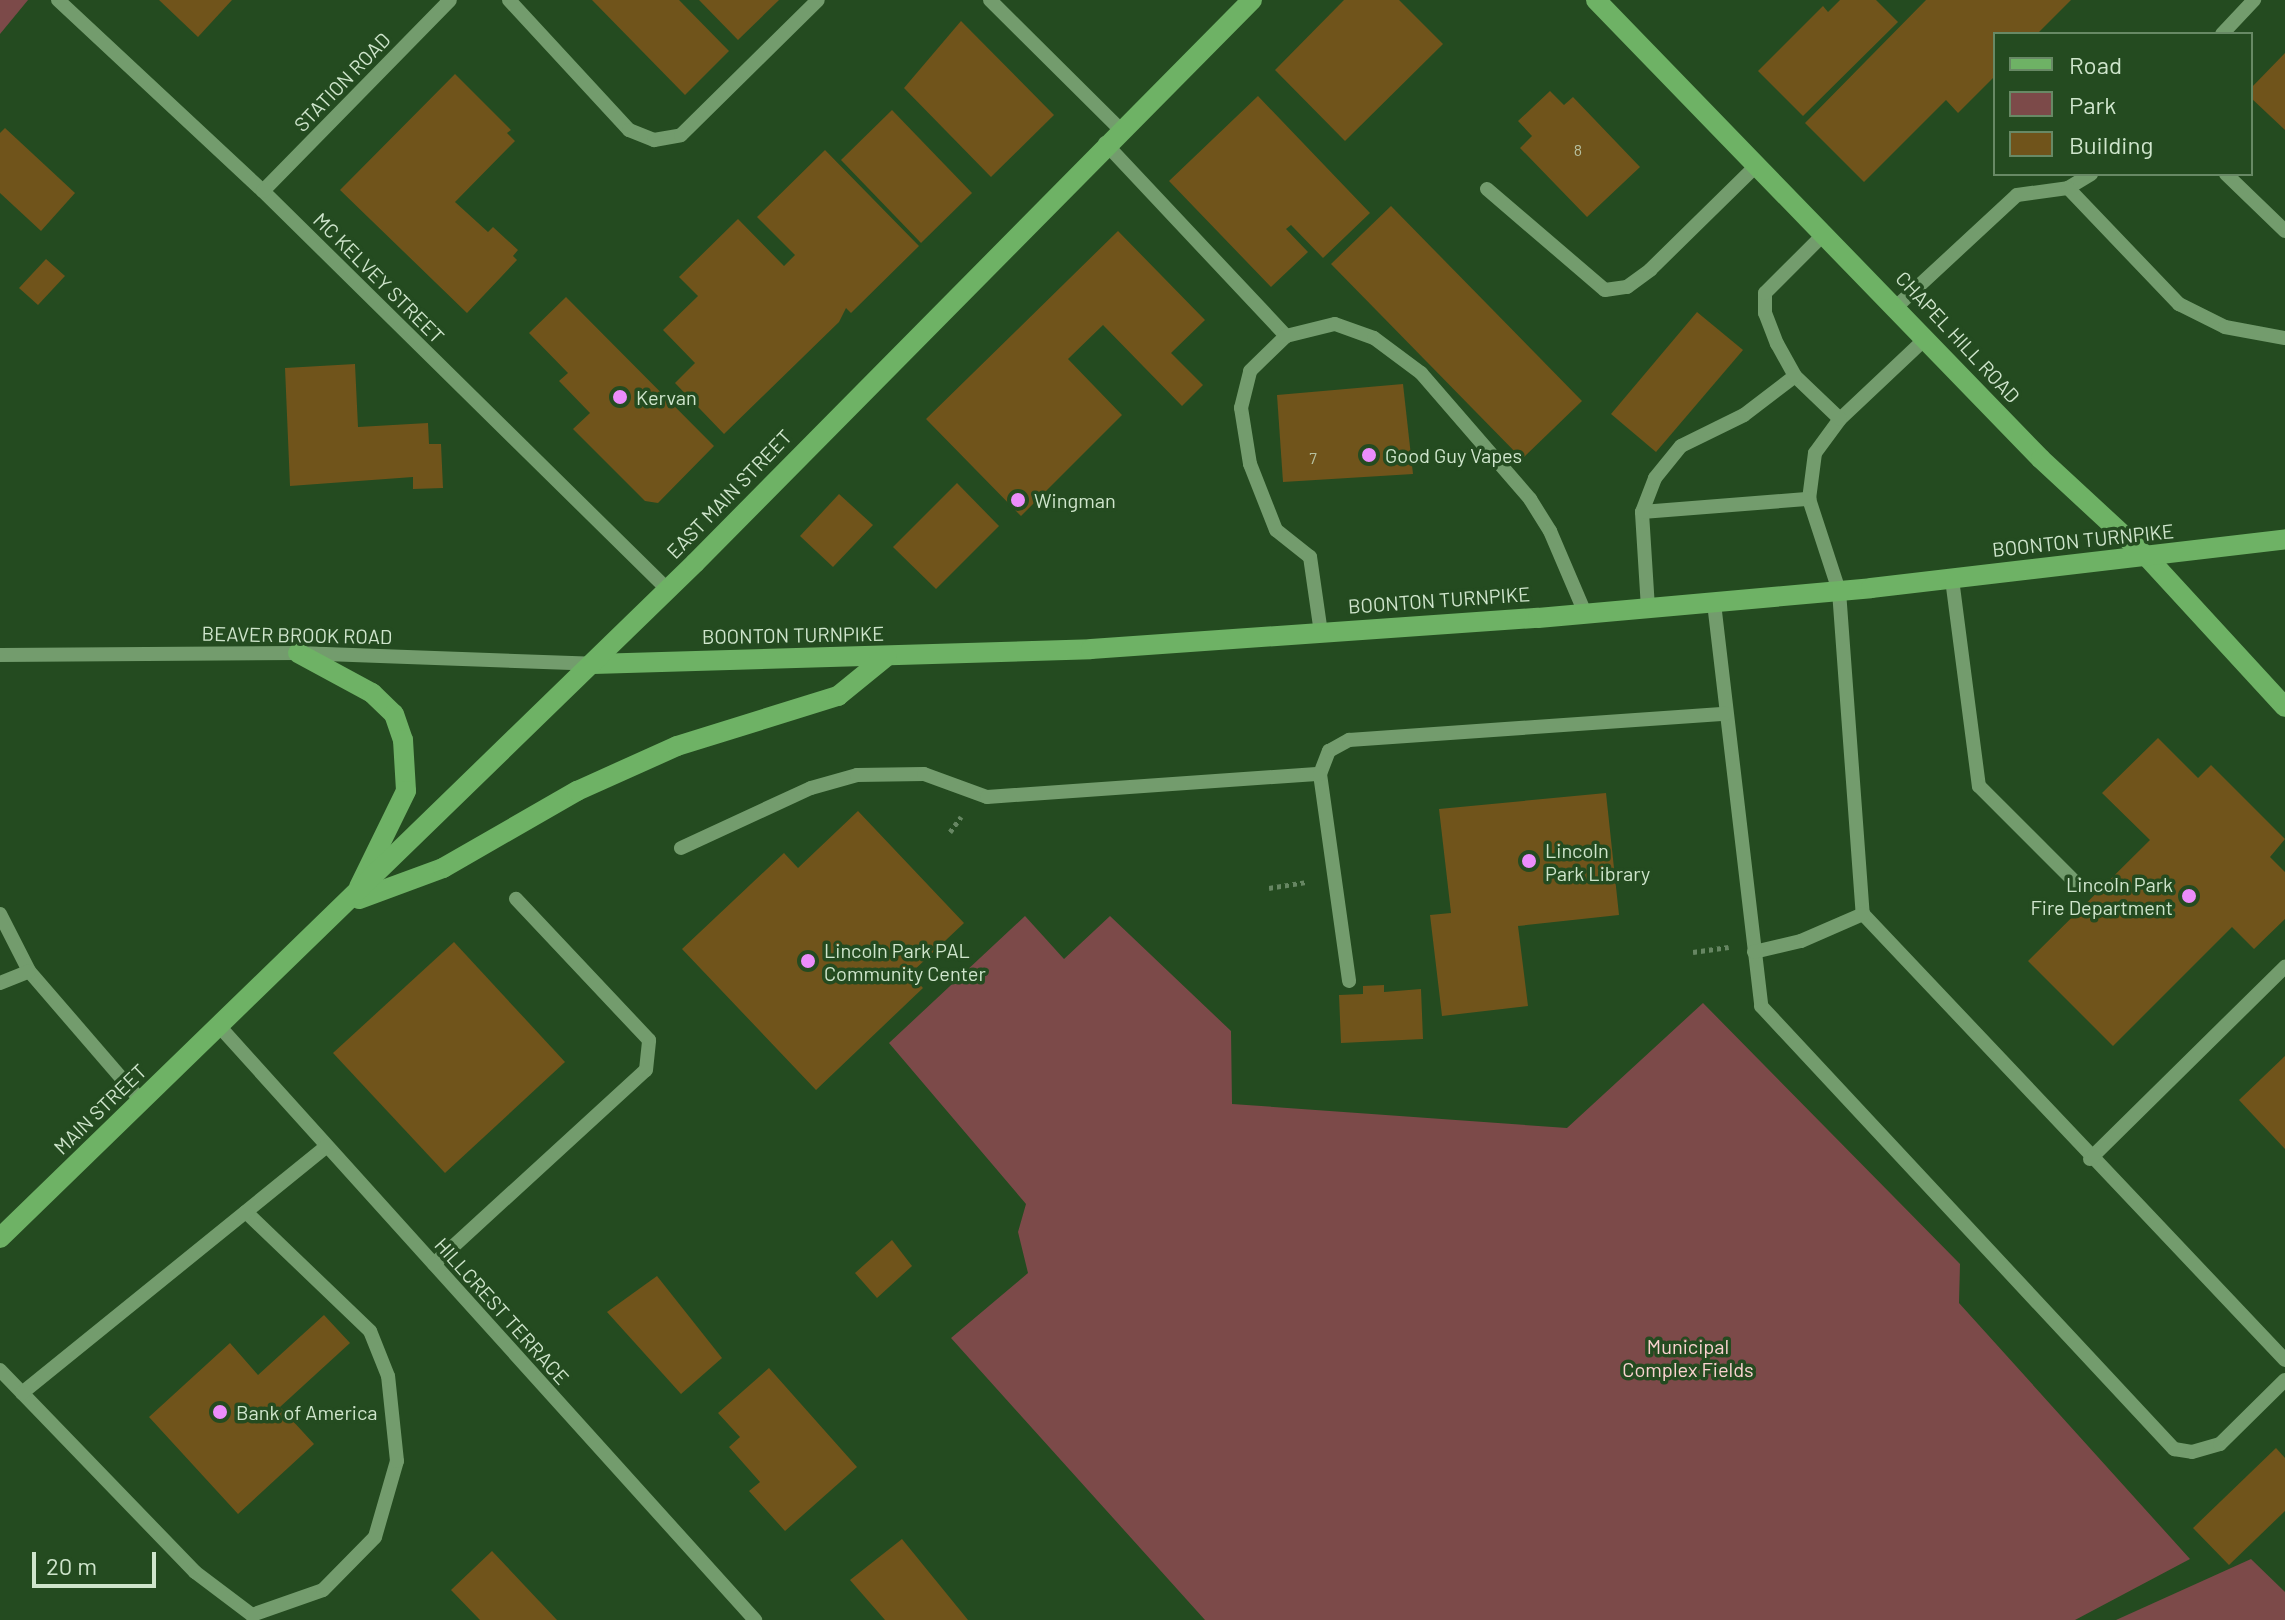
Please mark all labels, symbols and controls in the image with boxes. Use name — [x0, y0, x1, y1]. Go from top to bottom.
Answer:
street label: STATION ROAD — [289, 28, 395, 136]
legend — [1993, 32, 2253, 176]
text: Road — [2069, 50, 2122, 79]
text: Park — [2069, 90, 2116, 119]
text: Building — [2069, 130, 2153, 159]
house number: 8 — [1574, 140, 1582, 160]
street label: MC KELVEY STREET — [309, 208, 449, 348]
street label: CHAPEL HILL ROAD — [1891, 266, 2025, 408]
place label: Kervan — [636, 385, 697, 409]
marker: Kervan — [611, 388, 629, 406]
street label: EAST MAIN STREET — [661, 425, 797, 563]
place label: Good Guy Vapes — [1385, 443, 1522, 467]
marker: Good Guy Vapes — [1360, 446, 1378, 464]
house number: 7 — [1309, 448, 1317, 468]
place label: Wingman — [1034, 488, 1116, 512]
marker: Wingman — [1009, 491, 1027, 509]
street label: BOONTON TURNPIKE — [1991, 519, 2175, 561]
street label: BOONTON TURNPIKE — [1347, 582, 1531, 618]
street label: BEAVER BROOK ROAD — [201, 621, 393, 649]
street label: BOONTON TURNPIKE — [702, 621, 884, 649]
place label: Lincoln Park Library — [1545, 838, 1650, 885]
marker: Lincoln Park Library — [1520, 852, 1538, 870]
place label: Lincoln Park Fire Department — [2030, 872, 2173, 919]
marker: Lincoln Park Fire Department — [2180, 887, 2198, 905]
place label: Lincoln Park PAL Community Center — [824, 938, 986, 985]
marker: Lincoln Park PAL Community Center — [799, 952, 817, 970]
street label: MAIN STREET — [49, 1059, 151, 1159]
street label: HILLCREST TERRACE — [430, 1233, 574, 1389]
park label: Municipal Complex Fields — [1622, 1335, 1754, 1382]
place label: Bank of America — [236, 1400, 378, 1424]
marker: Bank of America — [211, 1403, 229, 1421]
scale bar — [36, 1536, 160, 1586]
text: 20 m — [46, 1551, 97, 1580]

